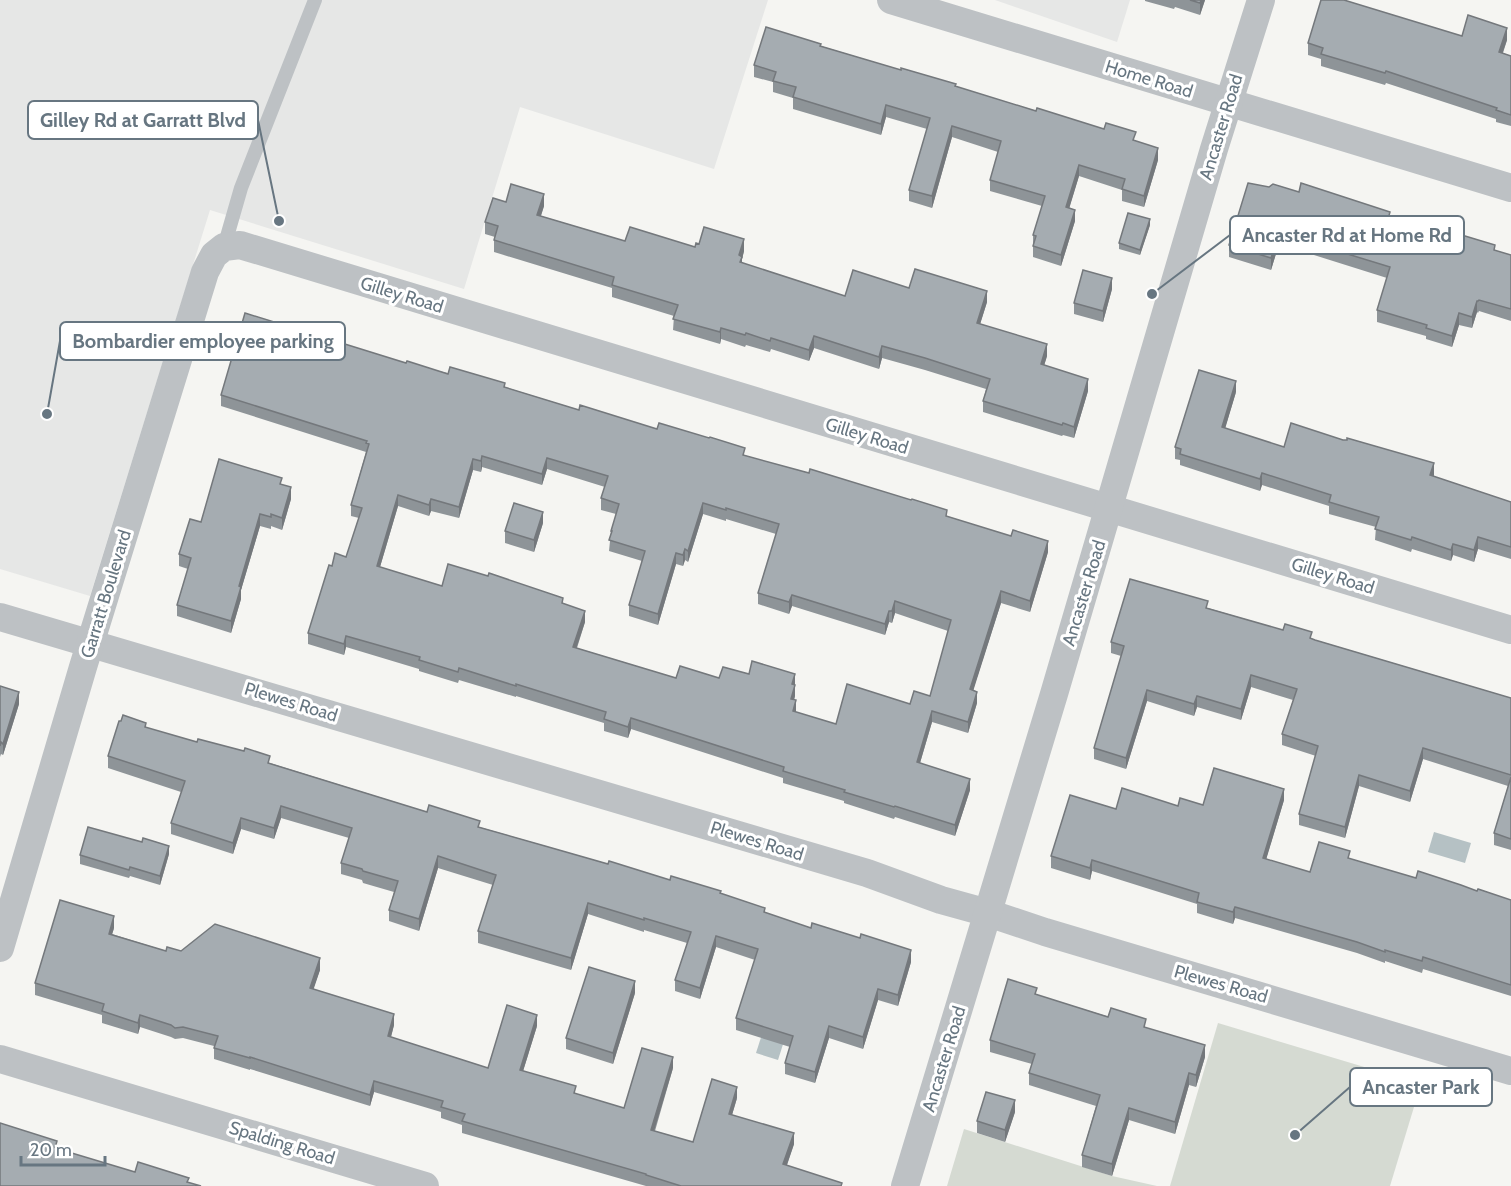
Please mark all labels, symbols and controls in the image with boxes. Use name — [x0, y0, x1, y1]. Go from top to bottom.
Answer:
street label: Home Road — [1103, 55, 1195, 103]
street label: Ancaster Road — [1194, 71, 1248, 183]
callout: Gilley Rd at Garratt Blvd — [28, 101, 258, 139]
text: Gilley Rd at Garratt Blvd — [40, 108, 246, 132]
callout: Ancaster Rd at Home Rd — [1230, 216, 1464, 254]
text: Ancaster Rd at Home Rd — [1242, 223, 1452, 247]
street label: Gilley Road — [358, 272, 446, 318]
callout: Bombardier employee parking — [60, 322, 345, 360]
text: Bombardier employee parking — [72, 329, 334, 353]
street label: Gilley Road — [823, 413, 911, 459]
street label: Garratt Boulevard — [76, 527, 136, 661]
street label: Ancaster Road — [1057, 537, 1111, 649]
street label: Gilley Road — [1289, 553, 1377, 599]
street label: Plewes Road — [242, 677, 340, 727]
street label: Plewes Road — [708, 816, 806, 866]
street label: Plewes Road — [1172, 960, 1270, 1008]
street label: Ancaster Road — [917, 1003, 971, 1115]
callout: Ancaster Park — [1350, 1068, 1492, 1106]
text: Ancaster Park — [1362, 1075, 1480, 1099]
street label: Spalding Road — [227, 1117, 337, 1169]
scale bar — [21, 1129, 105, 1167]
text: 20 m — [30, 1139, 72, 1161]

